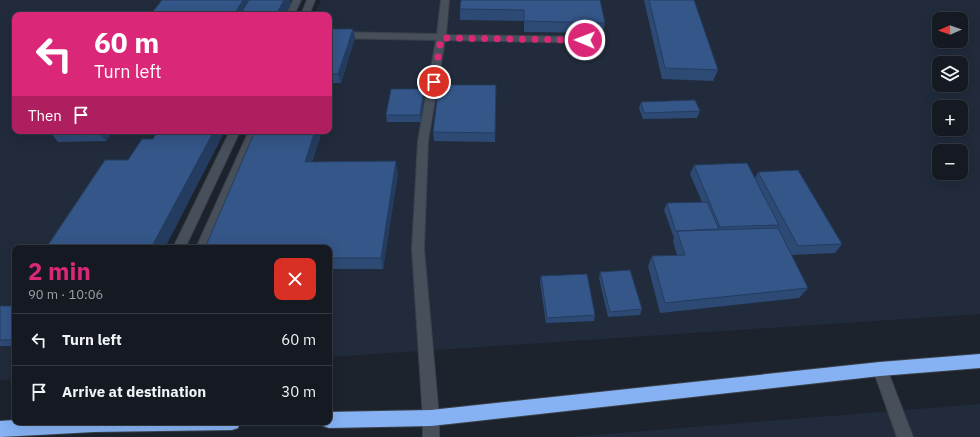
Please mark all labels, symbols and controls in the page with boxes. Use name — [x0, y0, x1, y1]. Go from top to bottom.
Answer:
north arrow — [932, 12, 968, 48]
map controls — [932, 12, 968, 180]
position arrow — [564, 19, 606, 61]
text: 60 m — [94, 24, 159, 61]
icon: left — [28, 28, 80, 80]
button: layers — [932, 56, 968, 92]
text: Turn left — [94, 60, 162, 83]
pin — [417, 65, 451, 99]
icon: arrive — [423, 71, 445, 93]
button: + — [932, 100, 968, 136]
icon: arrive — [70, 104, 92, 126]
text: Then — [28, 106, 62, 125]
button: − — [932, 144, 968, 180]
text: 2 min — [28, 255, 91, 287]
button: close — [274, 258, 316, 300]
text: 90 m · 10:06 — [28, 286, 103, 303]
icon: left — [28, 329, 50, 351]
text: Turn left — [62, 330, 122, 349]
text: 60 m — [281, 330, 316, 349]
icon: arrive — [28, 381, 50, 403]
text: Arrive at destination — [62, 382, 206, 401]
text: 30 m — [281, 382, 316, 401]

